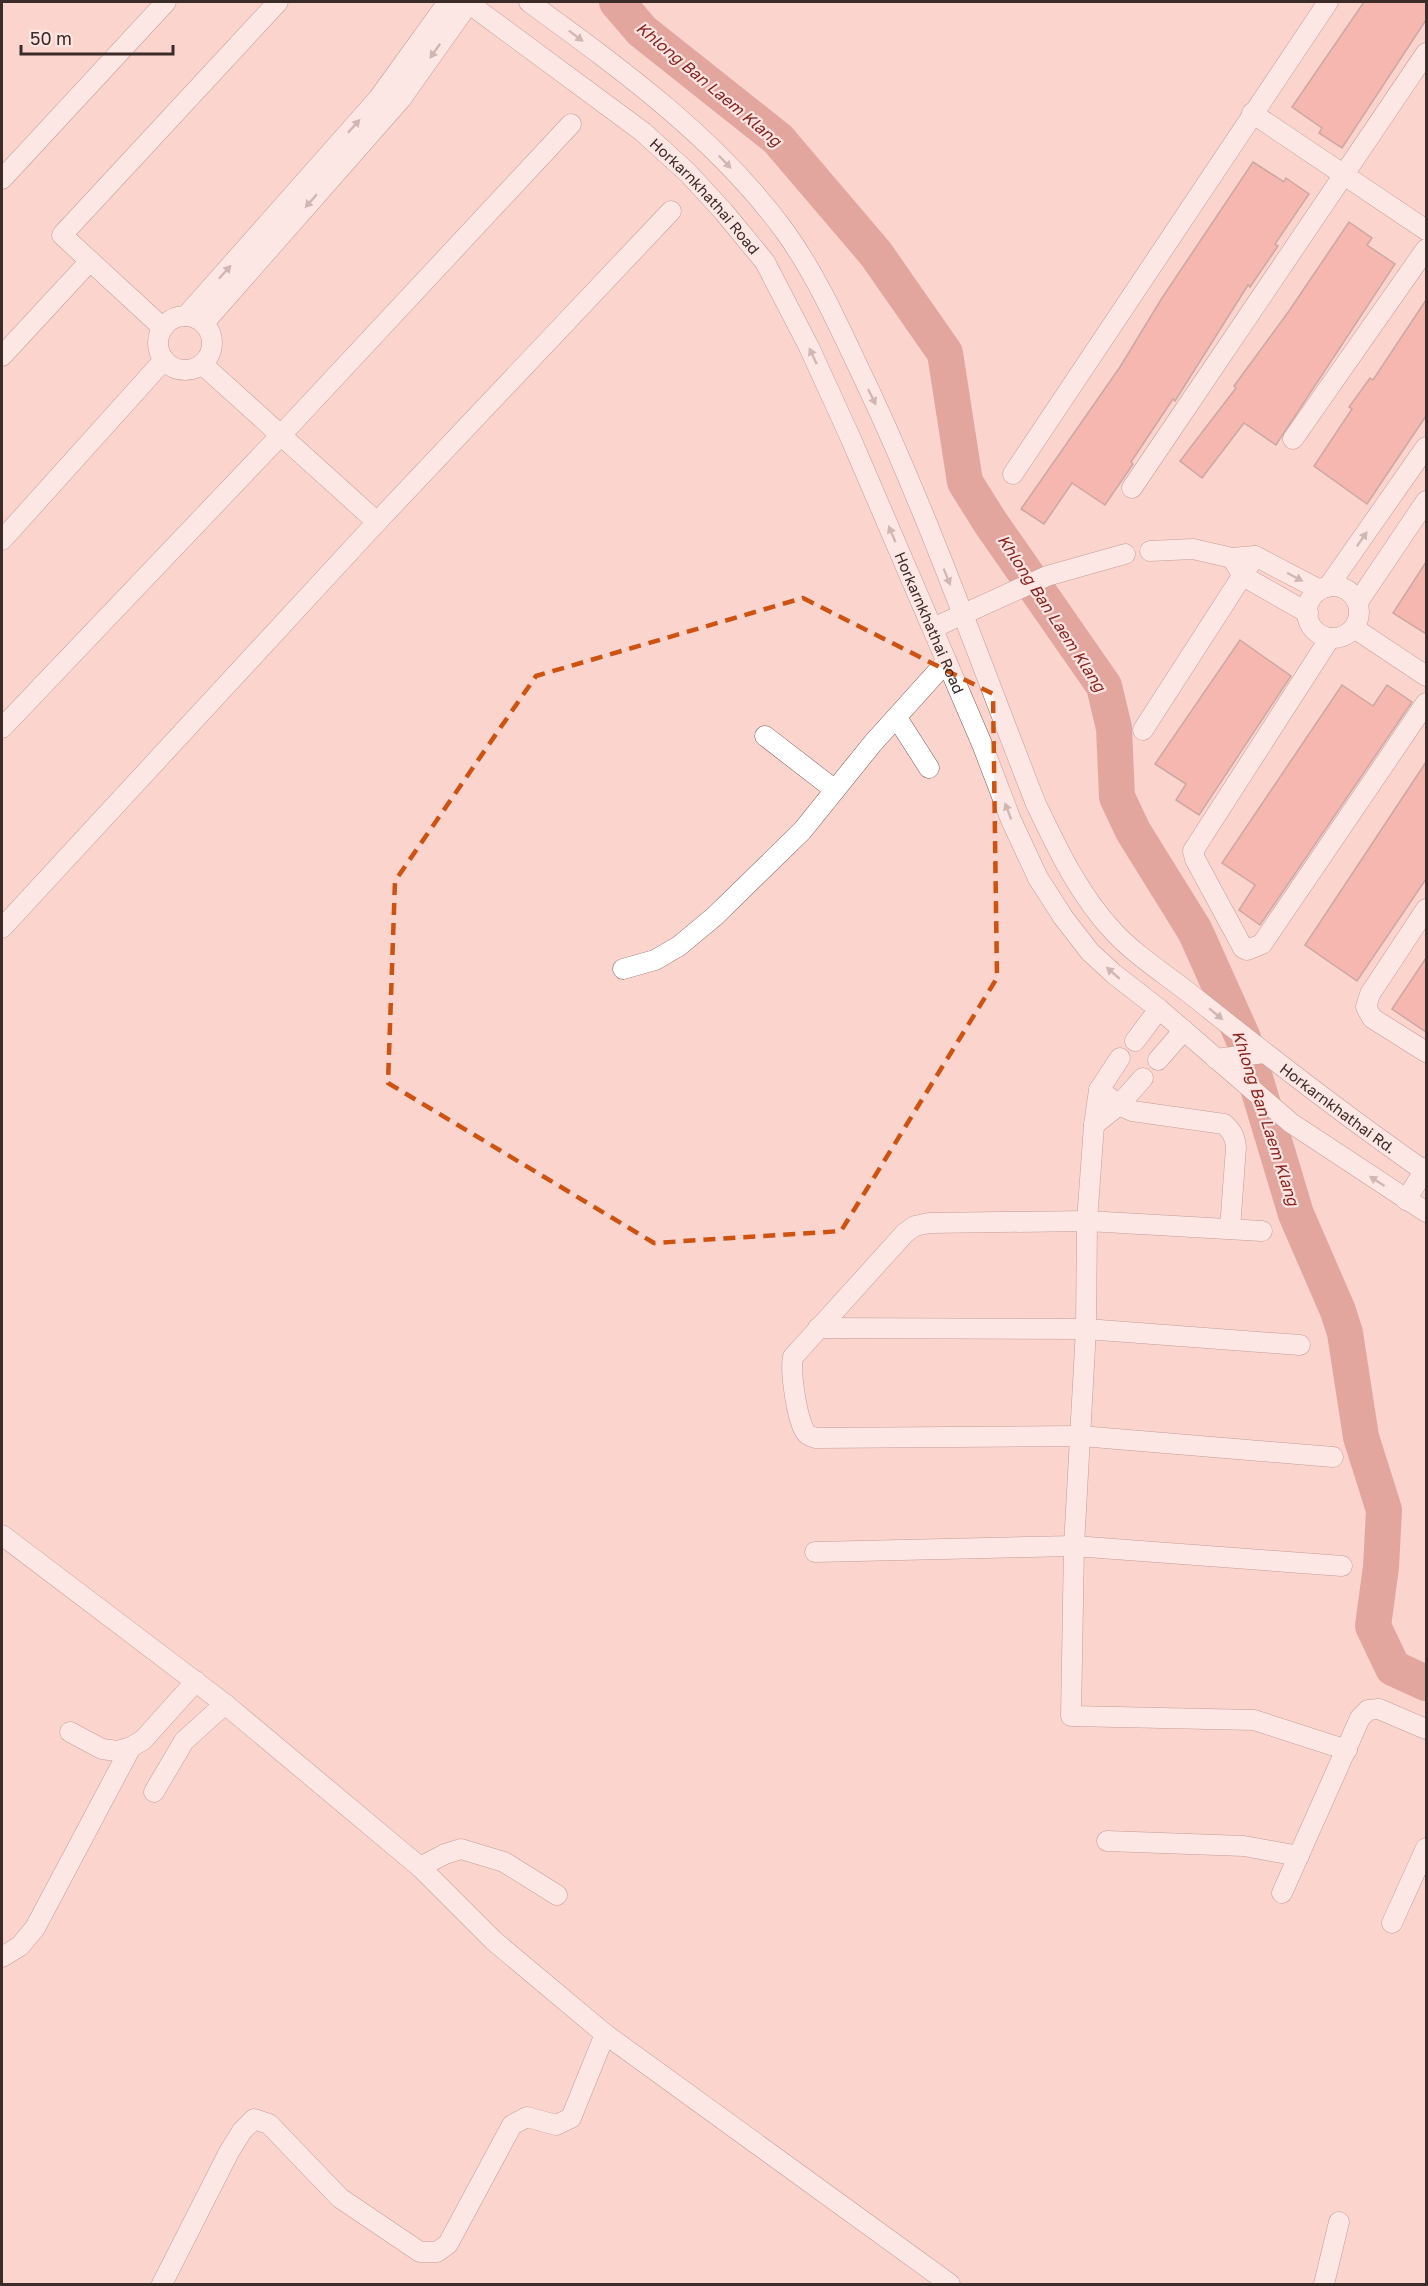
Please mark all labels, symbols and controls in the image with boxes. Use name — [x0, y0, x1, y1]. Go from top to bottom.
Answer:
water label: Khlong Ban Laem Klang — [632, 17, 786, 151]
scale bar — [21, 18, 172, 56]
text: 50 m — [30, 27, 72, 49]
one-way arrow — [569, 30, 584, 42]
one-way arrow — [429, 42, 441, 58]
one-way arrow — [347, 119, 360, 134]
street label: Horkarnkhathai Road — [646, 134, 764, 258]
one-way arrow — [717, 155, 731, 169]
one-way arrow — [305, 193, 318, 208]
one-way arrow — [218, 265, 231, 280]
one-way arrow — [809, 348, 818, 365]
one-way arrow — [868, 388, 877, 405]
one-way arrow — [888, 526, 897, 543]
water label: Khlong Ban Laem Klang — [994, 531, 1111, 696]
one-way arrow — [1356, 531, 1368, 547]
street label: Horkarnkhathai Road — [891, 549, 968, 696]
one-way arrow — [943, 568, 952, 586]
one-way arrow — [1287, 572, 1304, 582]
one-way arrow — [1003, 802, 1012, 820]
one-way arrow — [1106, 967, 1121, 980]
one-way arrow — [1208, 1008, 1224, 1021]
water label: Khlong Ban Laem Klang — [1228, 1028, 1304, 1209]
street label: Horkarnkhathai Rd. — [1277, 1059, 1399, 1157]
one-way arrow — [1369, 1176, 1385, 1187]

